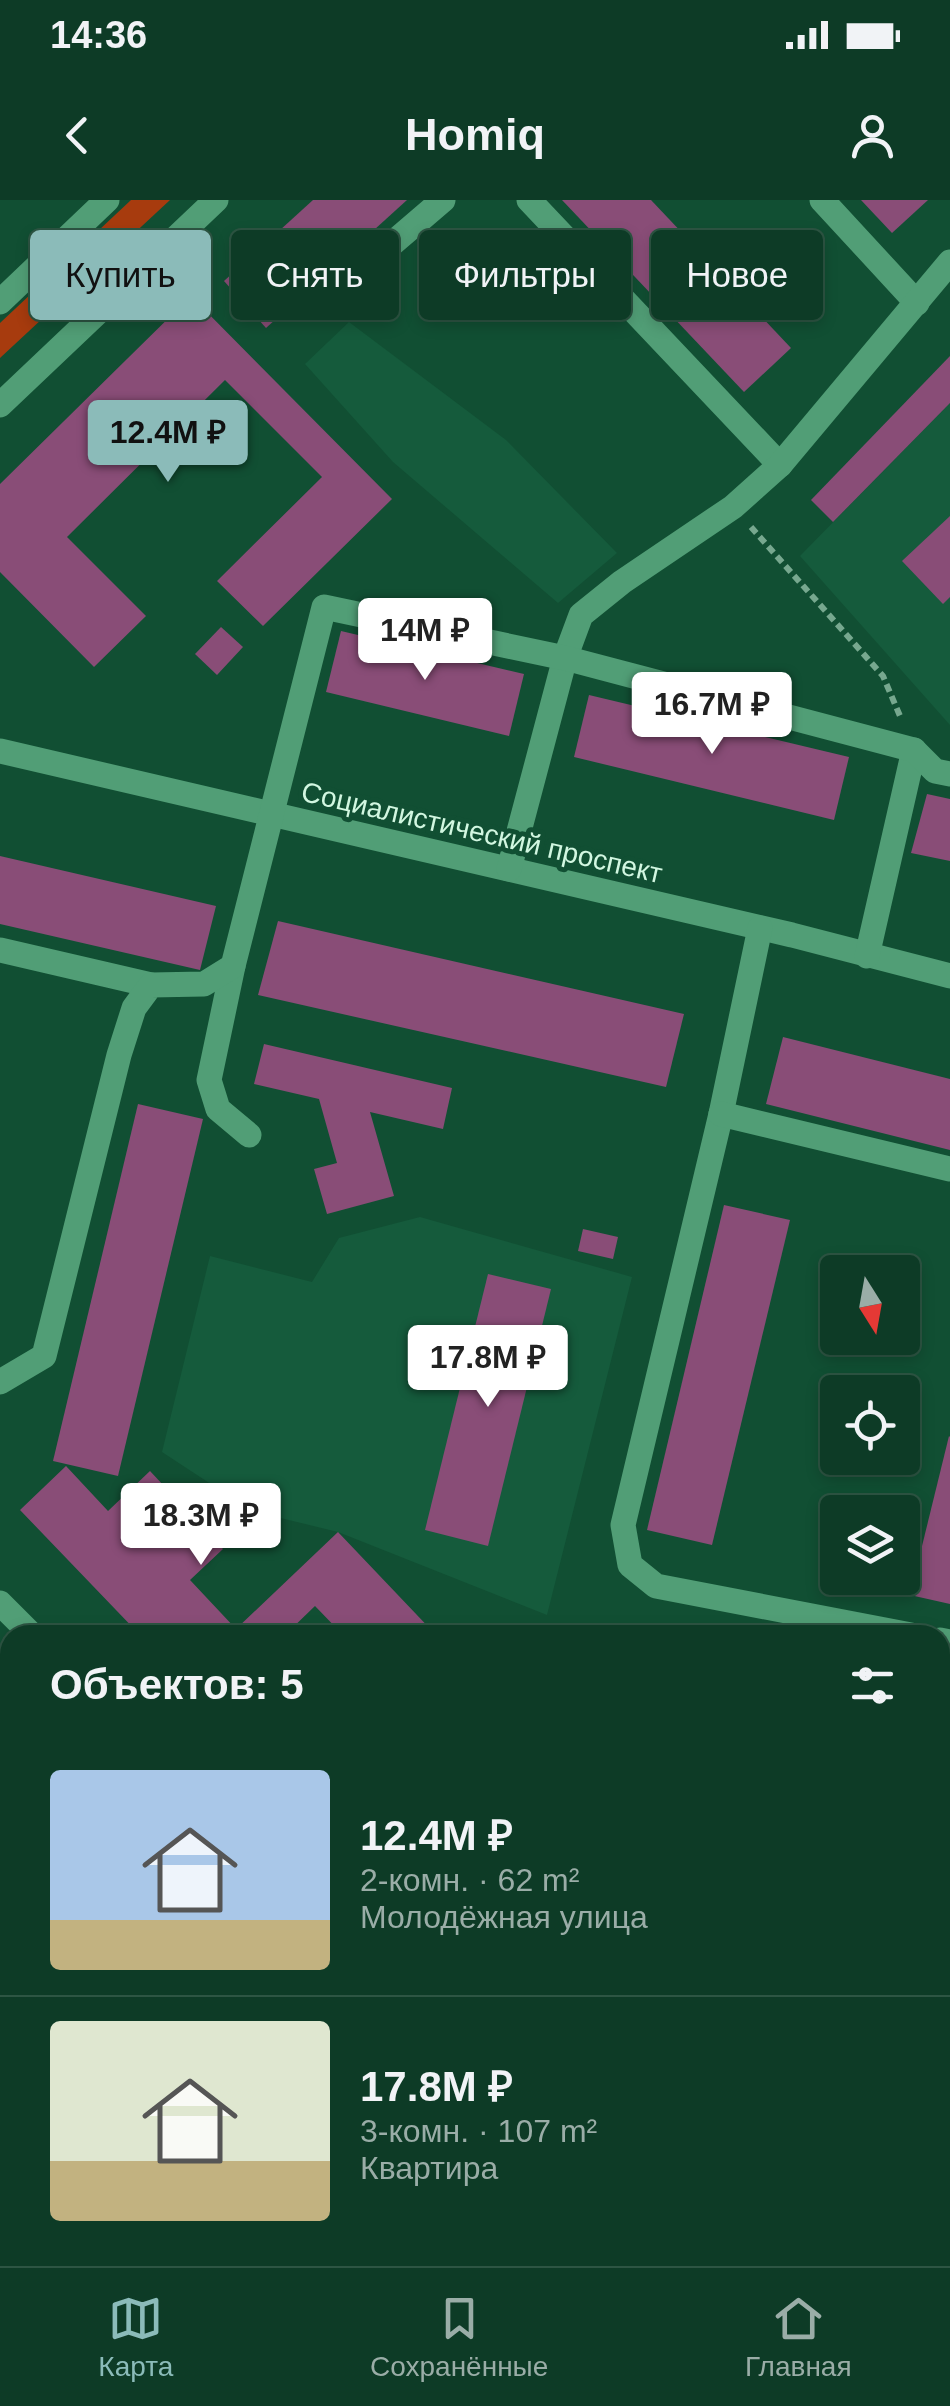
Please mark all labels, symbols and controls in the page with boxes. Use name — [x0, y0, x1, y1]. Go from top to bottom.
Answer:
text: 14:36 — [50, 14, 147, 56]
icon: back — [50, 108, 105, 163]
icon: person — [845, 108, 900, 163]
text: Homiq — [405, 109, 545, 160]
chip: Купить — [30, 230, 211, 320]
chip: Снять — [231, 230, 399, 320]
chip: Фильтры — [419, 230, 631, 320]
chip: Новое — [651, 230, 823, 320]
pin: 12.4M ₽ — [76, 400, 260, 485]
text: 12.4M ₽ — [110, 414, 226, 450]
pin: 14M ₽ — [355, 598, 495, 683]
text: 14M ₽ — [380, 612, 470, 648]
pin: 16.7M ₽ — [620, 672, 804, 757]
text: 16.7M ₽ — [654, 686, 770, 722]
street label: Социалистический проспект — [298, 776, 666, 889]
north arrow — [820, 1255, 920, 1355]
map controls — [820, 1255, 920, 1595]
pin: 17.8M ₽ — [396, 1325, 580, 1410]
text: 17.8M ₽ — [430, 1339, 546, 1375]
button: locate — [820, 1375, 920, 1475]
pin: 18.3M ₽ — [109, 1483, 293, 1568]
button: layers — [820, 1495, 920, 1595]
text: 18.3M ₽ — [143, 1497, 259, 1533]
icon: filters — [845, 1658, 900, 1713]
text: Объектов: 5 — [50, 1661, 304, 1708]
icon: home — [130, 1810, 250, 1930]
text: 12.4M ₽ — [360, 1812, 513, 1859]
text: 2-комн. · 62 m² — [360, 1862, 579, 1898]
text: Молодёжная улица — [360, 1899, 648, 1935]
icon: home — [130, 2061, 250, 2181]
text: 17.8M ₽ — [360, 2063, 513, 2110]
text: 3-комн. · 107 m² — [360, 2113, 597, 2149]
text: Квартира — [360, 2150, 498, 2186]
tab: Карта — [98, 2291, 173, 2383]
tab: Сохранённые — [370, 2291, 548, 2383]
tab: Главная — [745, 2291, 852, 2383]

